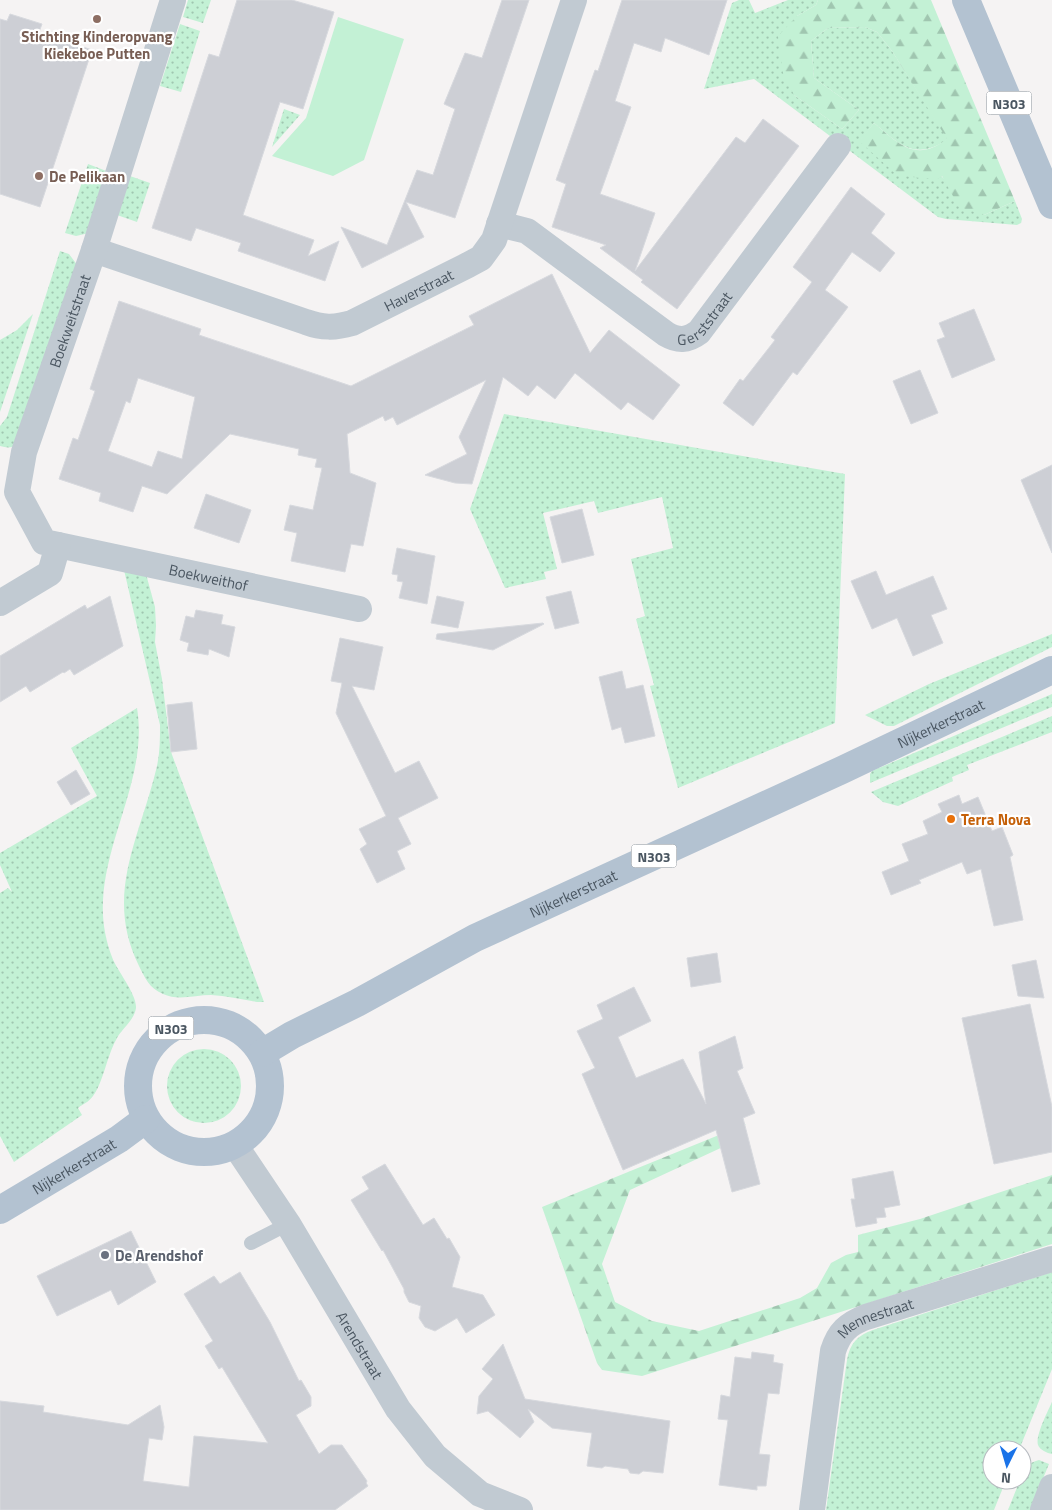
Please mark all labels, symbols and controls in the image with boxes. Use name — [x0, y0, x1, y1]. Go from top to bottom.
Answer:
marker: Stichting Kinderopvang Kiekeboe Putten — [91, 13, 103, 25]
place label: Stichting Kinderopvang Kiekeboe Putten — [21, 25, 173, 65]
road number: N303 — [986, 92, 1032, 115]
place label: De Pelikaan — [49, 165, 125, 188]
marker: De Pelikaan — [33, 170, 45, 182]
street label: Haverstraat — [380, 262, 458, 317]
street label: Boekweitstraat — [43, 270, 96, 371]
street label: Gerststraat — [677, 286, 738, 351]
street label: Boekweithof — [167, 557, 250, 597]
street label: Nijkerkerstraat — [893, 692, 989, 754]
place label: Terra Nova — [961, 808, 1031, 831]
marker: Terra Nova — [945, 813, 957, 825]
road number: N303 — [632, 844, 676, 868]
street label: Nijkerkerstraat — [526, 863, 621, 923]
road number: N303 — [148, 1016, 194, 1040]
street label: Nijkerkerstraat — [28, 1132, 121, 1200]
place label: De Arendshof — [115, 1244, 204, 1267]
marker: De Arendshof — [99, 1249, 111, 1261]
street label: Mennestraat — [831, 1291, 917, 1343]
street label: Arendstraat — [331, 1307, 390, 1384]
north arrow — [982, 1440, 1032, 1490]
text: N — [1000, 1468, 1012, 1489]

